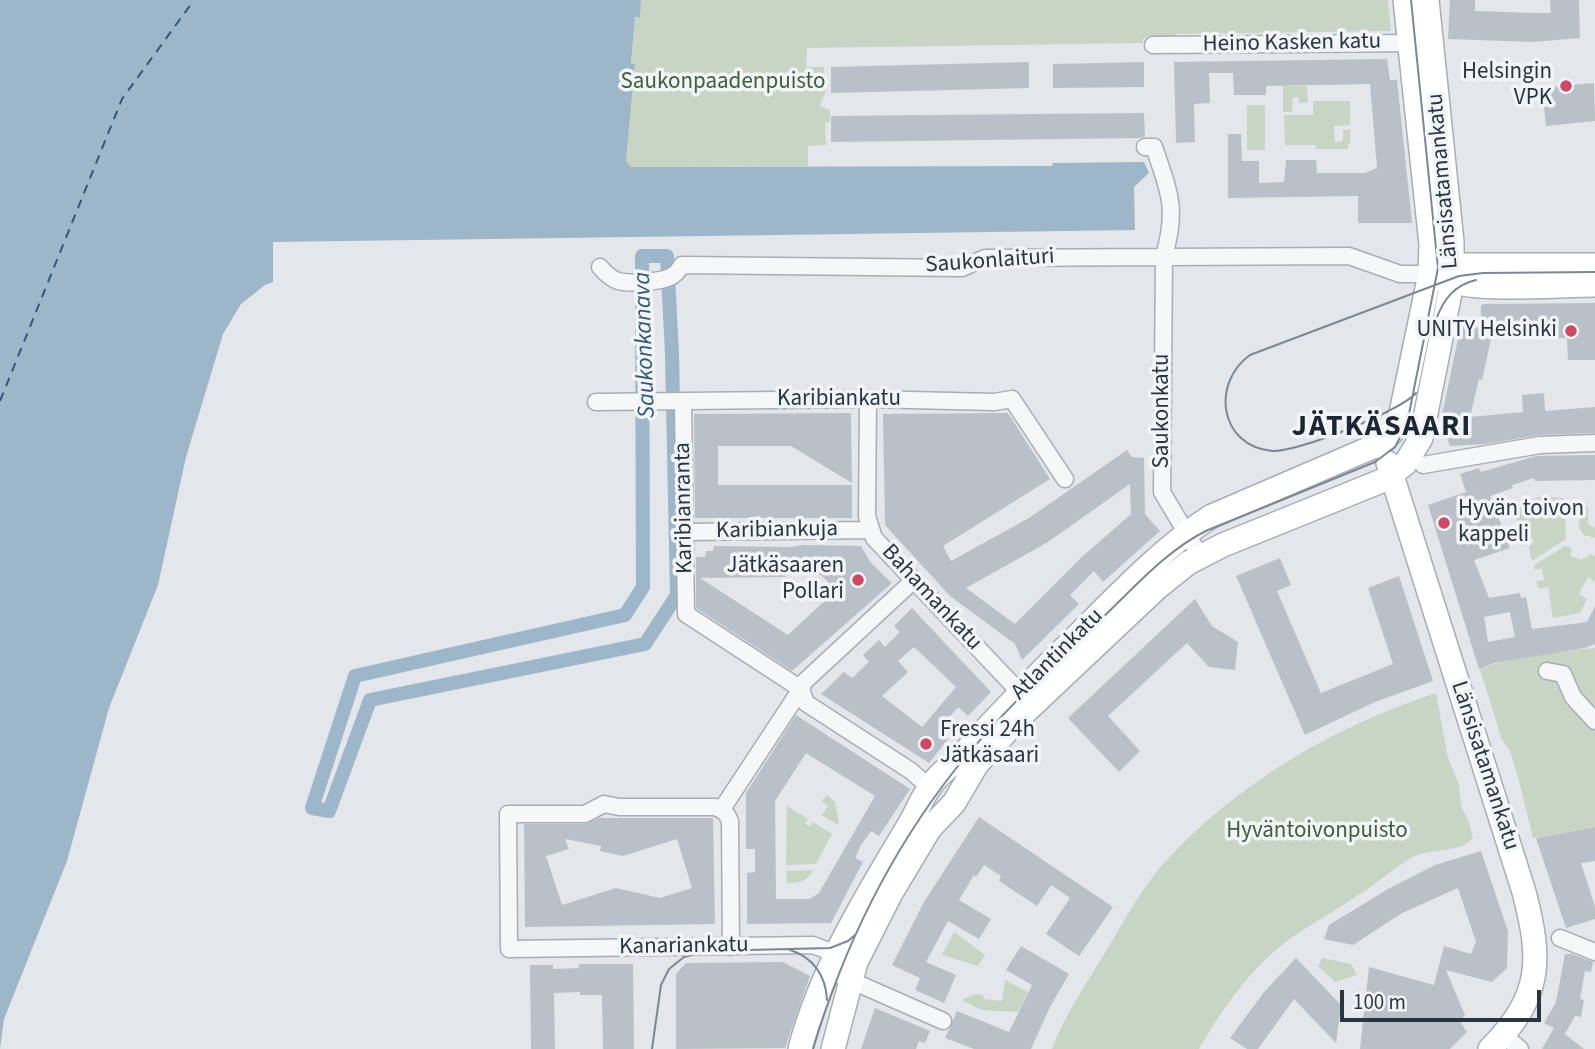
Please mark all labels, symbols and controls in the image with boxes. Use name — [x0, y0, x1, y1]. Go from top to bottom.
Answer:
street label: Heino Kasken katu — [1203, 29, 1381, 59]
place label: Helsingin VPK — [1462, 59, 1552, 113]
park label: Saukonpaadenpuisto — [621, 69, 825, 97]
marker: Helsingin VPK — [1558, 78, 1574, 94]
street label: Länsisatamankatu — [1423, 92, 1465, 270]
street label: Saukonlaituri — [924, 244, 1056, 280]
water label: Saukonkanava — [629, 271, 663, 419]
place label: UNITY Helsinki — [1416, 317, 1557, 345]
marker: UNITY Helsinki — [1563, 323, 1579, 339]
street label: Saukonkatu — [1149, 353, 1177, 469]
street label: Karibiankatu — [777, 386, 901, 414]
district label: JÄTKÄSAARI — [1293, 410, 1471, 446]
street label: Karibianranta — [670, 442, 700, 574]
place label: Hyvän toivon kappeli — [1458, 496, 1584, 550]
marker: Hyvän toivon kappeli — [1436, 515, 1452, 531]
street label: Karibiankuja — [716, 516, 838, 546]
street label: Bahamankatu — [875, 539, 987, 657]
place label: Jätkäsaaren Pollari — [727, 553, 844, 607]
marker: Jätkäsaaren Pollari — [850, 572, 866, 588]
street label: Atlantinkatu — [1006, 603, 1110, 707]
street label: Länsisatamankatu — [1444, 678, 1524, 854]
place label: Fressi 24h Jätkäsaari — [940, 717, 1039, 771]
marker: Fressi 24h Jätkäsaari — [918, 736, 934, 752]
park label: Hyväntoivonpuisto — [1226, 818, 1408, 846]
street label: Kanariankatu — [619, 932, 749, 962]
scale bar — [1343, 976, 1544, 1020]
text: 100 m — [1353, 987, 1406, 1017]

